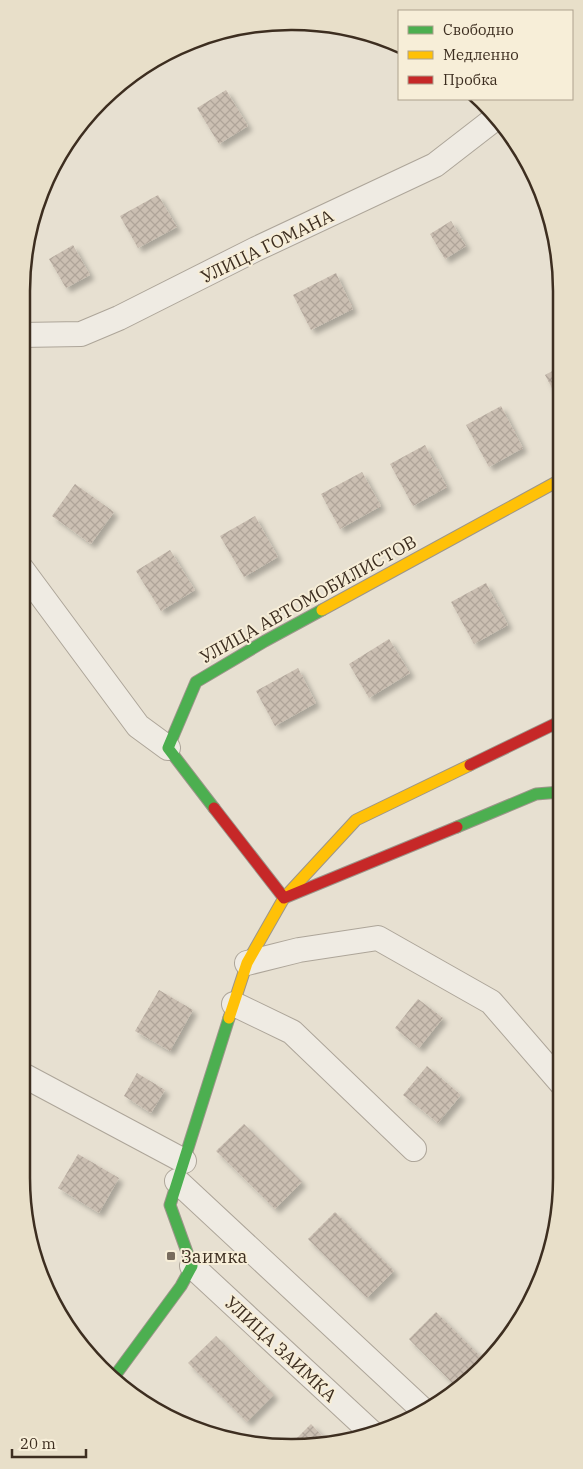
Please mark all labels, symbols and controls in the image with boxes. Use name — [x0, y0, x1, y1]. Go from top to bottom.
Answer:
legend — [398, 10, 573, 100]
text: Свободно — [443, 20, 514, 39]
text: Медленно — [443, 45, 519, 64]
text: Пробка — [443, 70, 498, 89]
street label: УЛИЦА ГОМАНА — [197, 204, 338, 288]
street label: УЛИЦА АВТОМОБИЛИСТОВ — [196, 530, 420, 668]
place label: Заимка — [181, 1245, 248, 1268]
marker: Заимка — [165, 1250, 177, 1262]
street label: УЛИЦА ЗАИМКА — [220, 1291, 342, 1407]
scale bar — [12, 1426, 86, 1458]
text: 20 m — [20, 1434, 56, 1453]

